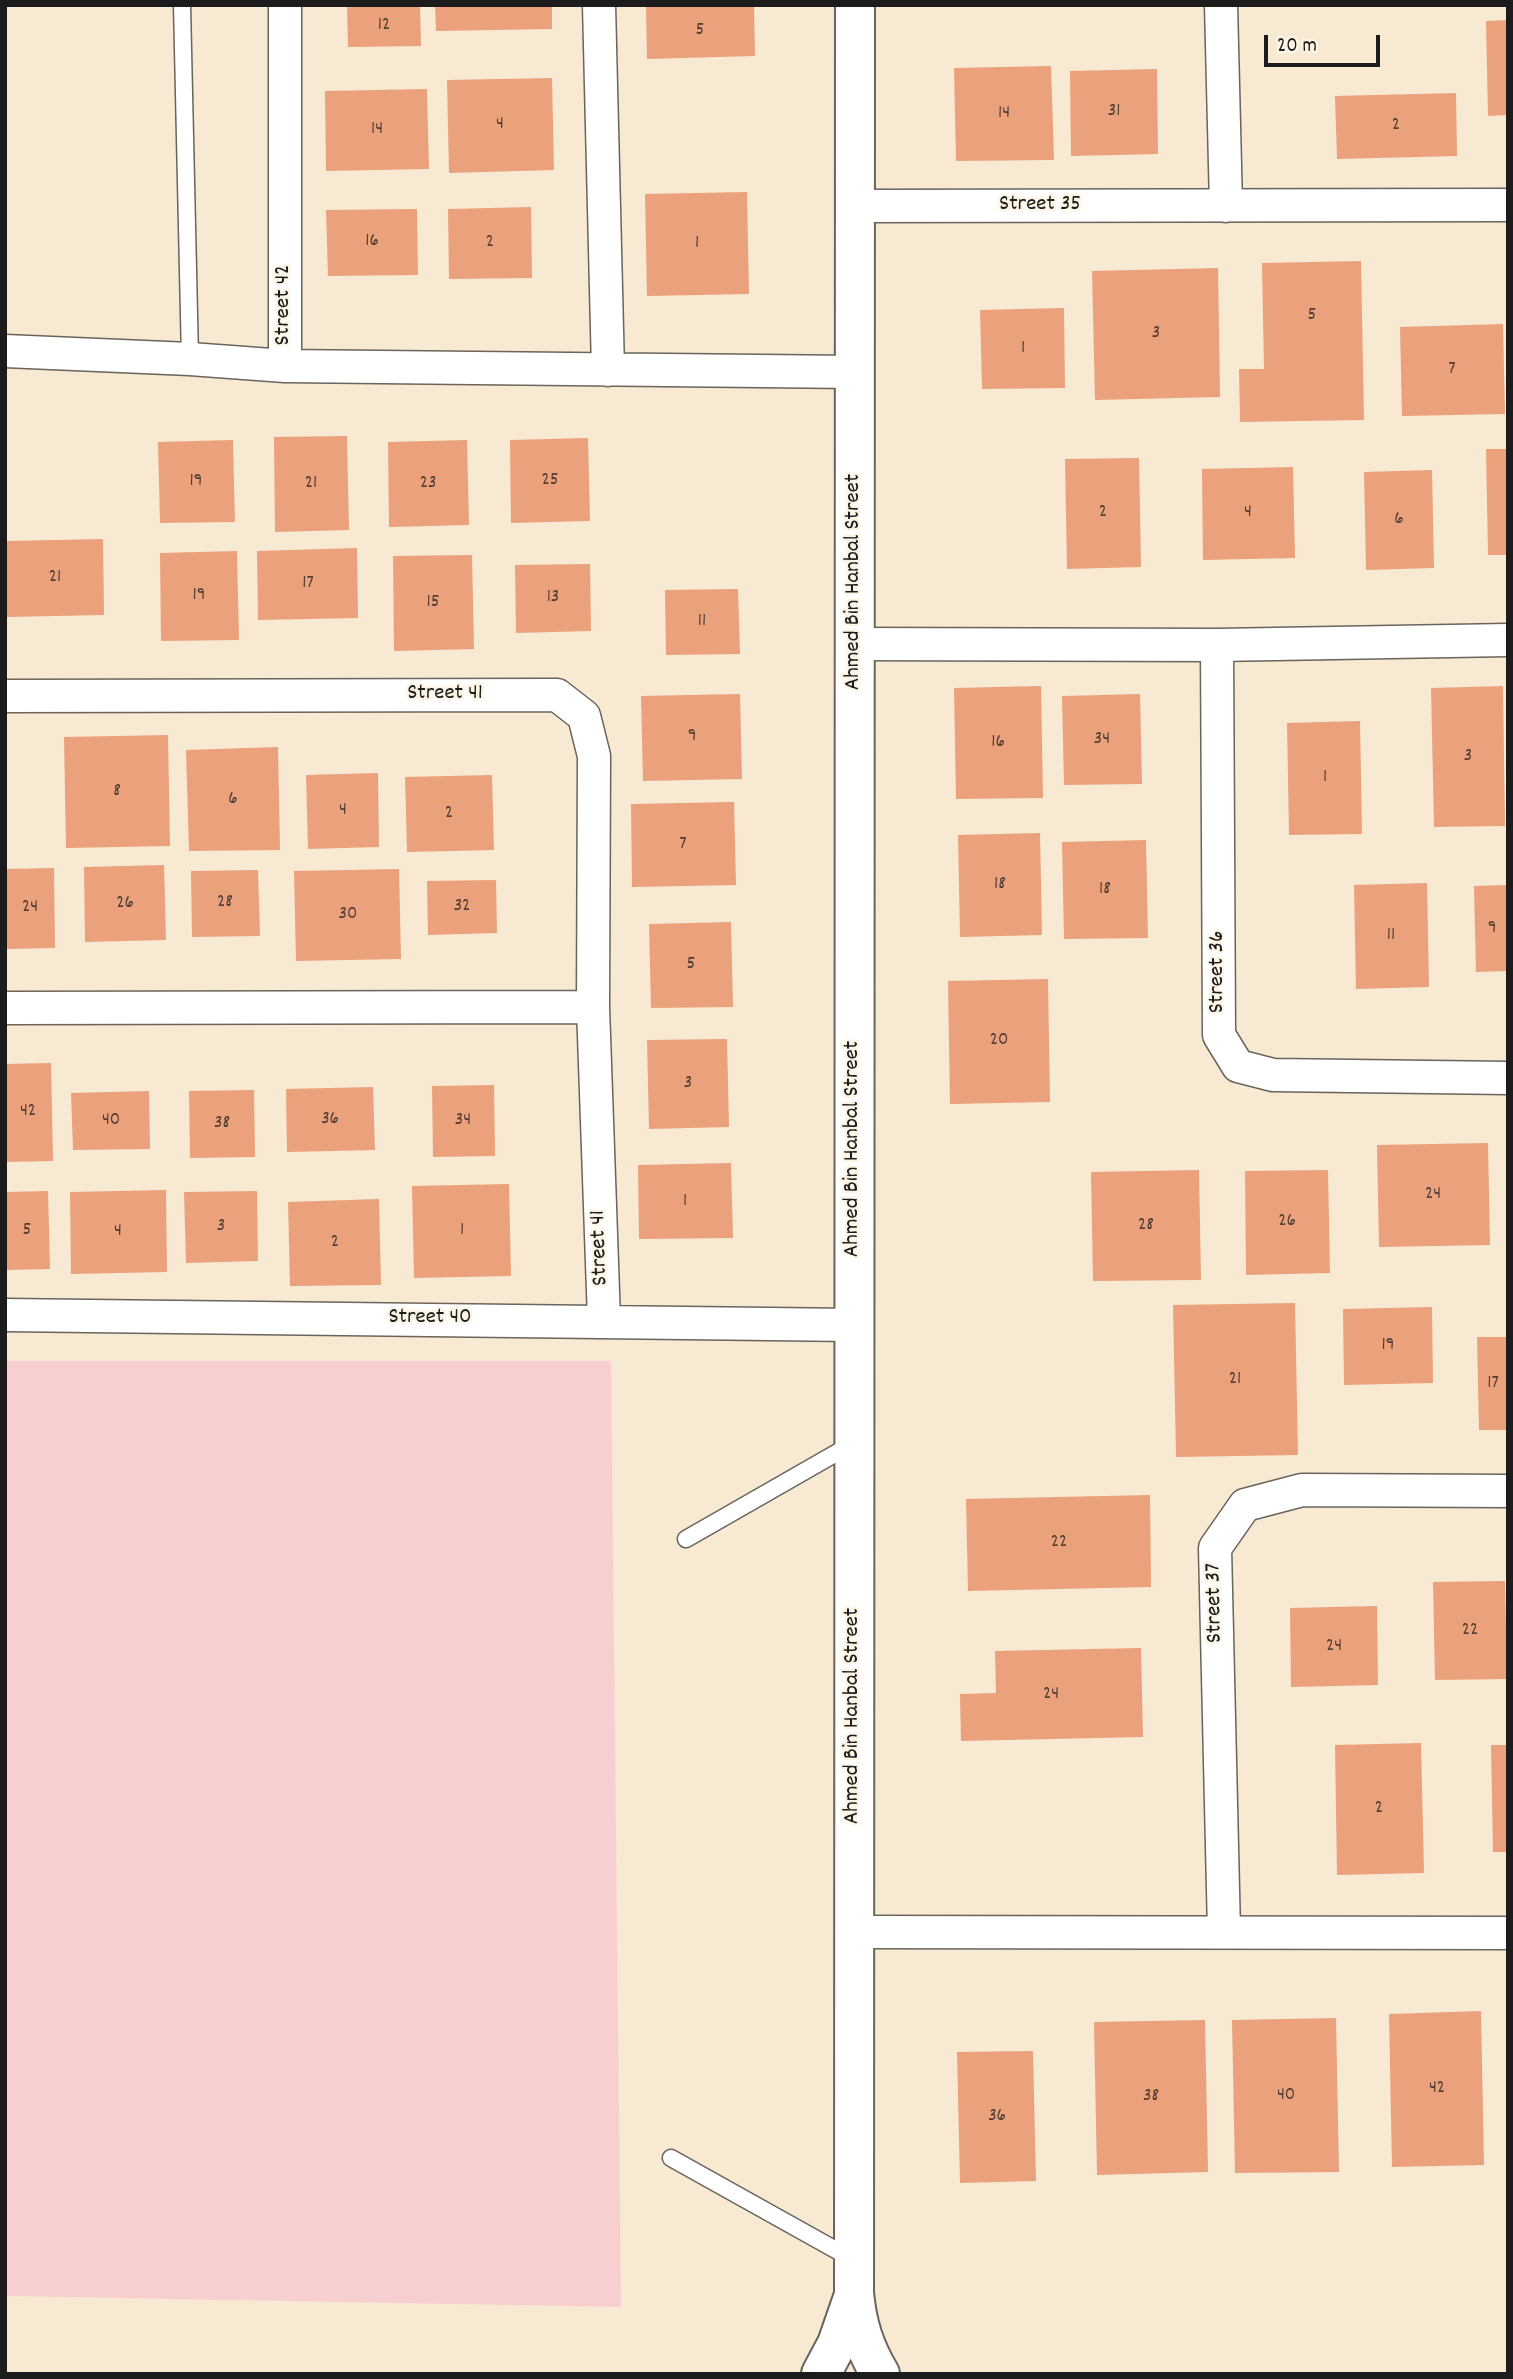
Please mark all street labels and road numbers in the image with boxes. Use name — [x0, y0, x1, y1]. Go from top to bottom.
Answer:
street label: Street 35 — [999, 192, 1081, 220]
street label: Street 42 — [271, 265, 299, 345]
street label: Ahmed Bin Hanbal Street — [841, 474, 869, 690]
street label: Street 41 — [407, 681, 483, 709]
street label: Street 36 — [1205, 931, 1233, 1013]
street label: Ahmed Bin Hanbal Street — [840, 1041, 868, 1257]
street label: Street 41 — [586, 1210, 616, 1286]
street label: Street 40 — [388, 1305, 472, 1333]
street label: Street 37 — [1202, 1563, 1230, 1643]
street label: Ahmed Bin Hanbal Street — [840, 1608, 868, 1824]

